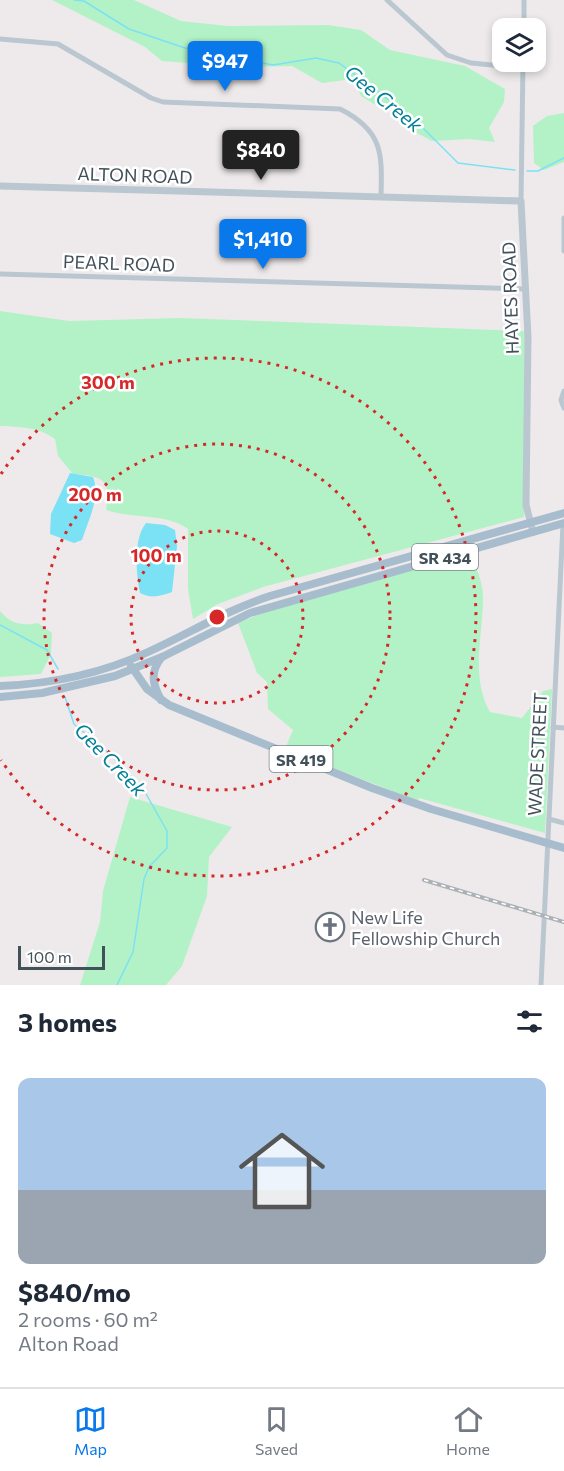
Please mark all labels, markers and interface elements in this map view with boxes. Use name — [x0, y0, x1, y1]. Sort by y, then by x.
map controls — [492, 18, 546, 72]
button: layers — [492, 18, 546, 72]
pin: $947 — [189, 41, 261, 92]
text: $947 — [202, 48, 248, 72]
water label: Gee Creek — [340, 59, 429, 137]
pin: $840 — [225, 130, 297, 181]
text: $840 — [236, 137, 286, 161]
street label: ALTON ROAD — [77, 162, 193, 188]
pin: $1,410 — [214, 219, 312, 270]
text: $1,410 — [233, 226, 293, 250]
street label: HAYES ROAD — [497, 241, 523, 355]
street label: PEARL ROAD — [63, 250, 175, 276]
text: 300 m — [81, 371, 135, 393]
text: 200 m — [68, 483, 122, 505]
text: 100 m — [130, 544, 182, 566]
road number: SR 434 — [412, 544, 478, 570]
centre of rings — [207, 607, 227, 627]
street label: WADE STREET — [523, 692, 551, 816]
water label: Gee Creek — [70, 717, 153, 802]
road number: SR 419 — [270, 746, 332, 772]
place label: New Life Fellowship Church — [351, 906, 500, 949]
church icon: New Life Fellowship Church — [314, 911, 346, 943]
scale bar — [18, 943, 105, 970]
text: 100 m — [27, 947, 72, 966]
icon: filters — [513, 1005, 546, 1038]
text: 3 homes — [18, 1006, 117, 1037]
icon: home — [228, 1117, 336, 1225]
text: $840/mo — [18, 1276, 131, 1307]
text: 2 rooms · 60 m² — [18, 1307, 158, 1331]
text: Alton Road — [18, 1331, 119, 1355]
tab: Map — [74, 1403, 107, 1458]
tab: Saved — [255, 1403, 298, 1458]
tab: Home — [446, 1403, 490, 1458]

